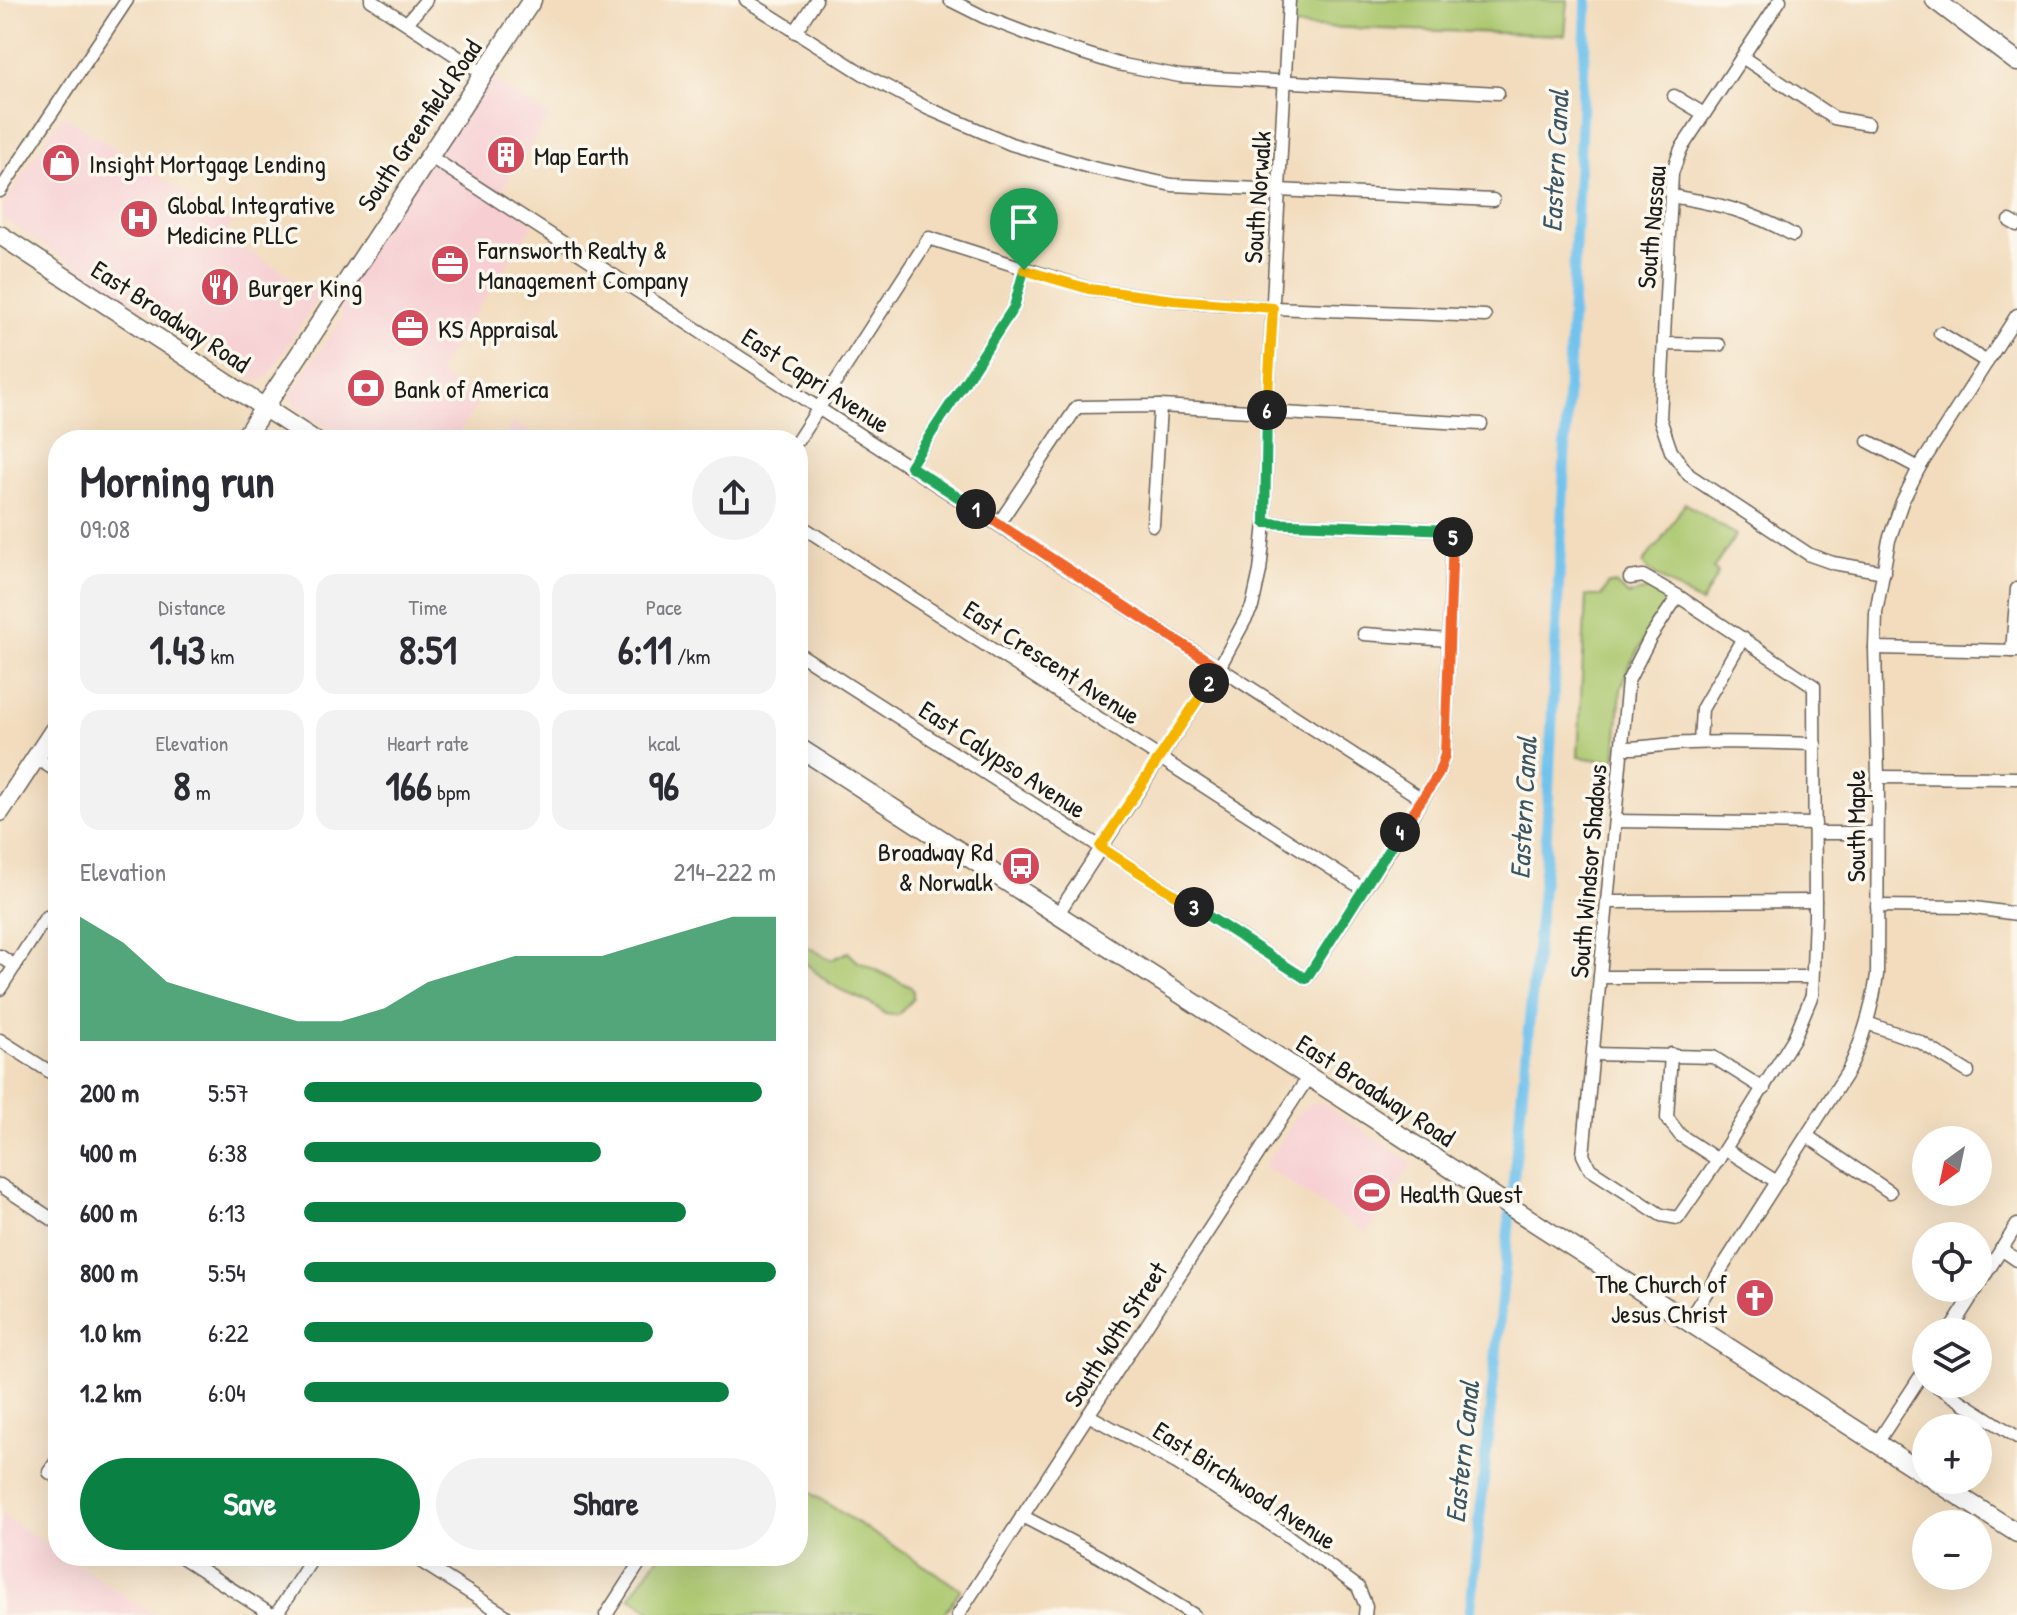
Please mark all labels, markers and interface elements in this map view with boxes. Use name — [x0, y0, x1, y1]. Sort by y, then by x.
street label: South Greenfield Road — [349, 32, 489, 218]
water label: Eastern Canal — [1532, 87, 1578, 233]
street label: South Norwalk — [1235, 129, 1279, 265]
building icon: Map Earth — [485, 134, 527, 176]
place label: Map Earth — [534, 138, 628, 173]
shop icon: Insight Mortgage Lending — [40, 142, 82, 184]
place label: Insight Mortgage Lending — [89, 146, 326, 181]
street label: South Nassau — [1628, 164, 1674, 290]
place label: Global Integrative Medicine PLLC — [167, 187, 335, 252]
pin — [990, 188, 1058, 270]
hospital icon: Global Integrative Medicine PLLC — [118, 198, 160, 240]
icon: arrive — [1002, 200, 1046, 244]
place label: Farnsworth Realty & Management Company — [477, 232, 689, 297]
office icon: Farnsworth Realty & Management Company — [429, 243, 471, 285]
street label: East Broadway Road — [85, 252, 257, 380]
restaurant icon: Burger King — [199, 266, 241, 308]
place label: Burger King — [248, 270, 362, 305]
office icon: KS Appraisal — [389, 307, 431, 349]
place label: KS Appraisal — [438, 311, 558, 346]
street label: East Capri Avenue — [735, 319, 897, 441]
bank icon: Bank of America — [345, 367, 387, 409]
place label: Bank of America — [394, 371, 549, 406]
pin: 6 — [1247, 390, 1287, 430]
text: 6 — [1263, 395, 1271, 425]
text: Morning run — [80, 451, 275, 511]
button: share — [692, 456, 776, 540]
pin: 1 — [956, 489, 996, 529]
text: 1 — [972, 494, 980, 524]
text: 09:08 — [80, 511, 130, 546]
pin: 5 — [1433, 517, 1473, 557]
text: 5 — [1448, 522, 1458, 552]
text: Distance — [158, 592, 226, 622]
text: Time — [409, 592, 447, 622]
text: Pace — [646, 592, 682, 622]
street label: East Crescent Avenue — [957, 592, 1147, 732]
text: 1.43 — [149, 622, 205, 676]
text: 8:51 — [399, 622, 457, 676]
text: 6:11 — [618, 622, 672, 676]
text: km — [205, 641, 235, 671]
text: /km — [672, 641, 710, 671]
pin: 2 — [1189, 663, 1229, 703]
text: 2 — [1204, 668, 1214, 698]
street label: East Calypso Avenue — [913, 692, 1093, 826]
text: Elevation — [155, 728, 229, 758]
text: Heart rate — [387, 728, 469, 758]
text: kcal — [648, 728, 680, 758]
water label: Eastern Canal — [1500, 734, 1546, 880]
text: 8 — [173, 758, 191, 812]
text: 166 — [386, 758, 432, 812]
text: 96 — [649, 758, 679, 812]
street label: South Windsor Shadows — [1561, 763, 1615, 979]
street label: South Maple — [1838, 770, 1873, 882]
text: m — [191, 777, 211, 807]
text: bpm — [432, 777, 470, 807]
pin: 4 — [1380, 812, 1420, 852]
text: 4 — [1396, 817, 1404, 847]
place label: Broadway Rd & Norwalk — [878, 834, 993, 899]
bus stop icon: Broadway Rd & Norwalk — [1000, 845, 1042, 887]
text: Elevation — [80, 854, 166, 889]
text: 214–222 m — [674, 854, 776, 889]
pin: 3 — [1174, 887, 1214, 927]
text: 3 — [1189, 892, 1199, 922]
street label: East Broadway Road — [1290, 1026, 1462, 1154]
text: 200 m — [80, 1075, 139, 1110]
text: 5:57 — [208, 1075, 249, 1110]
north arrow — [1912, 1126, 1992, 1206]
map controls — [1912, 1126, 1992, 1590]
text: 400 m — [80, 1135, 137, 1170]
text: 6:38 — [208, 1135, 247, 1170]
sports icon: Health Quest — [1351, 1172, 1393, 1214]
place label: Health Quest — [1400, 1176, 1523, 1211]
text: 600 m — [80, 1195, 137, 1230]
text: 6:13 — [208, 1195, 246, 1230]
button: locate — [1912, 1222, 1992, 1302]
street label: South 40th Street — [1055, 1254, 1176, 1413]
text: 800 m — [80, 1255, 138, 1290]
text: 5:54 — [208, 1255, 246, 1290]
place label: The Church of Jesus Christ — [1595, 1266, 1728, 1331]
church icon: The Church of Jesus Christ — [1734, 1277, 1776, 1319]
text: 1.0 km — [80, 1315, 141, 1350]
text: 6:22 — [208, 1315, 249, 1350]
button: layers — [1912, 1318, 1992, 1398]
text: 1.2 km — [80, 1375, 142, 1410]
text: 6:04 — [208, 1375, 246, 1410]
water label: Eastern Canal — [1436, 1378, 1488, 1525]
street label: East Birchwood Avenue — [1147, 1413, 1343, 1557]
button: + — [1912, 1414, 1992, 1494]
button: Save — [80, 1458, 420, 1550]
button: Share — [436, 1458, 776, 1550]
button: − — [1912, 1510, 1992, 1590]

